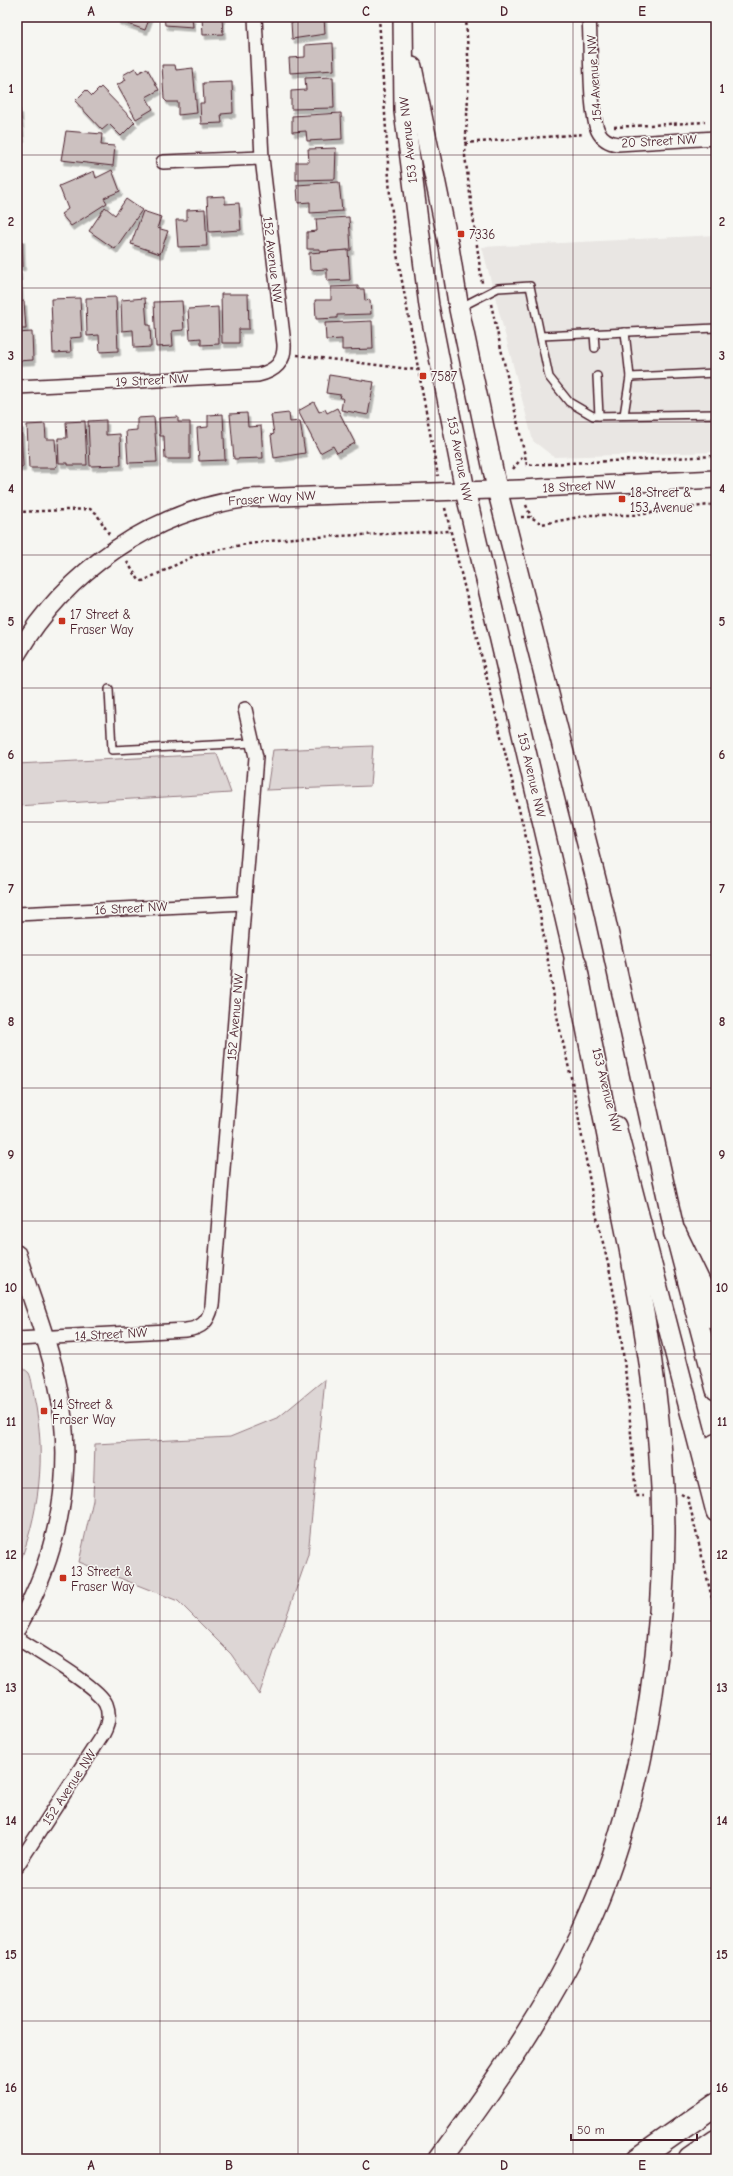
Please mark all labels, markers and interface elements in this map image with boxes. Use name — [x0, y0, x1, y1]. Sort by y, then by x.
text: A — [87, 4, 95, 19]
text: B — [225, 4, 233, 19]
text: C — [362, 4, 370, 19]
text: D — [500, 4, 508, 19]
text: E — [638, 4, 646, 19]
street label: 154 Avenue NW — [583, 34, 605, 122]
text: 1 — [8, 81, 14, 96]
text: 1 — [719, 81, 725, 96]
street label: 153 Avenue NW — [396, 95, 420, 184]
street label: 20 Street NW — [621, 131, 698, 150]
text: 2 — [8, 214, 14, 229]
text: 2 — [719, 214, 725, 229]
street label: 152 Avenue NW — [260, 216, 286, 305]
place label: 7336 — [469, 227, 495, 242]
marker: 7336 — [456, 229, 466, 239]
text: 3 — [8, 348, 14, 363]
text: 3 — [719, 348, 725, 363]
place label: 7587 — [431, 369, 457, 384]
street label: 19 Street NW — [115, 371, 190, 389]
marker: 7587 — [418, 371, 428, 381]
street label: 153 Avenue NW — [444, 415, 476, 504]
street label: 18 Street NW — [542, 477, 617, 495]
text: 4 — [8, 481, 14, 496]
text: 4 — [719, 481, 725, 496]
place label: 18 Street & 153 Avenue — [630, 485, 693, 515]
street label: Fraser Way NW — [228, 487, 317, 509]
marker: 18 Street & 153 Avenue — [617, 494, 627, 504]
place label: 17 Street & Fraser Way — [70, 607, 134, 637]
text: 5 — [8, 614, 15, 629]
text: 5 — [719, 614, 726, 629]
marker: 17 Street & Fraser Way — [57, 616, 67, 626]
street label: 153 Avenue NW — [515, 731, 549, 820]
text: 6 — [8, 747, 15, 762]
text: 6 — [719, 747, 726, 762]
text: 7 — [8, 881, 14, 896]
text: 7 — [719, 881, 725, 896]
street label: 16 Street NW — [94, 899, 169, 917]
street label: 152 Avenue NW — [224, 972, 246, 1061]
text: 8 — [8, 1014, 14, 1029]
text: 8 — [719, 1014, 725, 1029]
street label: 153 Avenue NW — [589, 1046, 625, 1135]
text: 9 — [8, 1147, 15, 1162]
text: 9 — [719, 1147, 726, 1162]
text: 10 — [5, 1280, 17, 1295]
text: 10 — [716, 1280, 728, 1295]
street label: 14 Street NW — [74, 1325, 148, 1343]
place label: 14 Street & Fraser Way — [52, 1397, 116, 1427]
marker: 14 Street & Fraser Way — [39, 1406, 49, 1416]
text: 11 — [6, 1414, 16, 1429]
text: 11 — [717, 1414, 727, 1429]
text: 12 — [5, 1547, 17, 1562]
text: 12 — [716, 1547, 728, 1562]
place label: 13 Street & Fraser Way — [71, 1564, 135, 1594]
marker: 13 Street & Fraser Way — [58, 1573, 68, 1583]
text: 13 — [5, 1680, 17, 1695]
text: 13 — [716, 1680, 728, 1695]
street label: 152 Avenue NW — [39, 1746, 99, 1828]
text: 14 — [5, 1813, 17, 1828]
text: 14 — [716, 1813, 728, 1828]
text: 15 — [5, 1947, 17, 1962]
text: 15 — [716, 1947, 728, 1962]
text: 16 — [5, 2080, 17, 2095]
text: 16 — [716, 2080, 728, 2095]
scale bar — [571, 2116, 697, 2142]
text: 50 m — [577, 2123, 605, 2137]
text: A — [87, 2158, 95, 2173]
text: B — [225, 2158, 233, 2173]
text: C — [362, 2158, 370, 2173]
text: D — [500, 2158, 508, 2173]
text: E — [638, 2158, 646, 2173]

